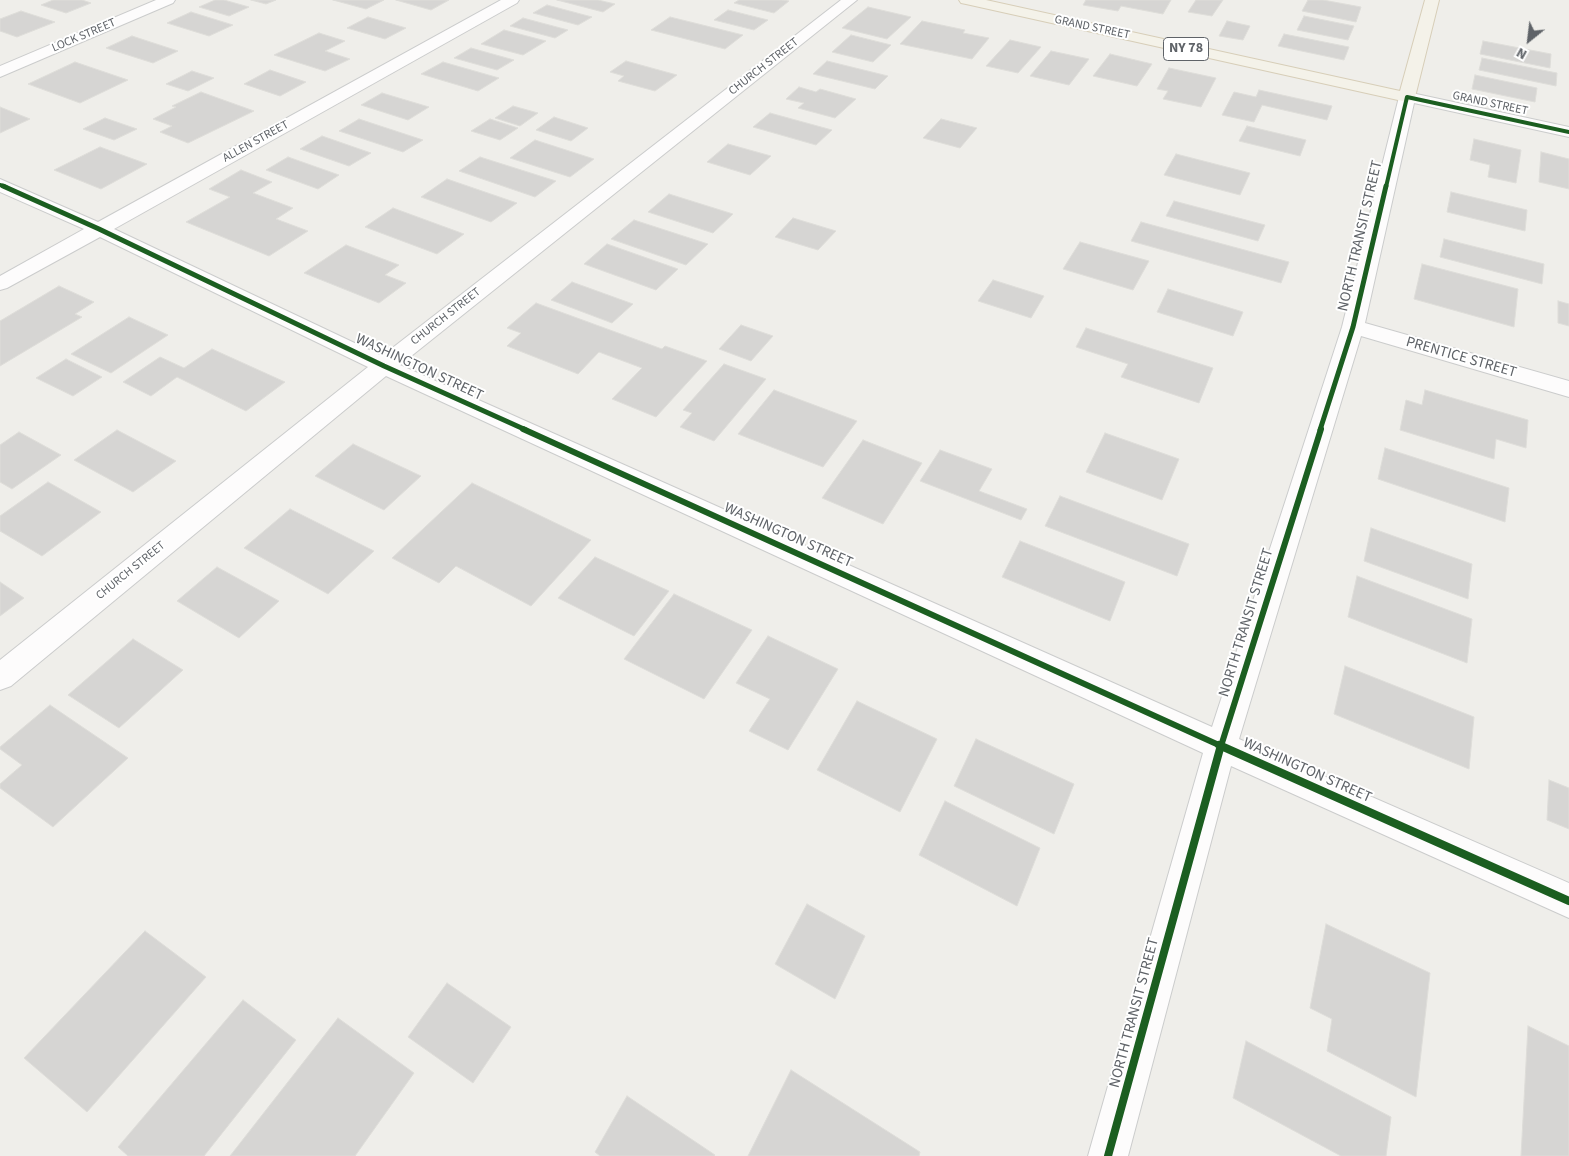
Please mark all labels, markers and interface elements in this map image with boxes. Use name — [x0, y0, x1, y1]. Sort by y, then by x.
street label: GRAND STREET — [1053, 13, 1131, 43]
north arrow — [1504, 15, 1554, 65]
street label: LOCK STREET — [50, 16, 118, 56]
street label: CHURCH STREET — [726, 35, 802, 99]
road number: NY 78 — [1164, 38, 1208, 61]
text: N — [1513, 42, 1531, 64]
street label: GRAND STREET — [1451, 89, 1529, 119]
street label: ALLEN STREET — [221, 118, 291, 166]
street label: NORTH TRANSIT STREET — [1335, 159, 1387, 313]
street label: CHURCH STREET — [408, 285, 484, 349]
street label: WASHINGTON STREET — [352, 331, 486, 405]
street label: PRENTICE STREET — [1404, 334, 1518, 382]
street label: WASHINGTON STREET — [721, 500, 855, 572]
street label: CHURCH STREET — [94, 539, 168, 603]
street label: NORTH TRANSIT STREET — [1216, 547, 1278, 699]
street label: WASHINGTON STREET — [1240, 735, 1374, 807]
street label: NORTH TRANSIT STREET — [1106, 936, 1164, 1090]

